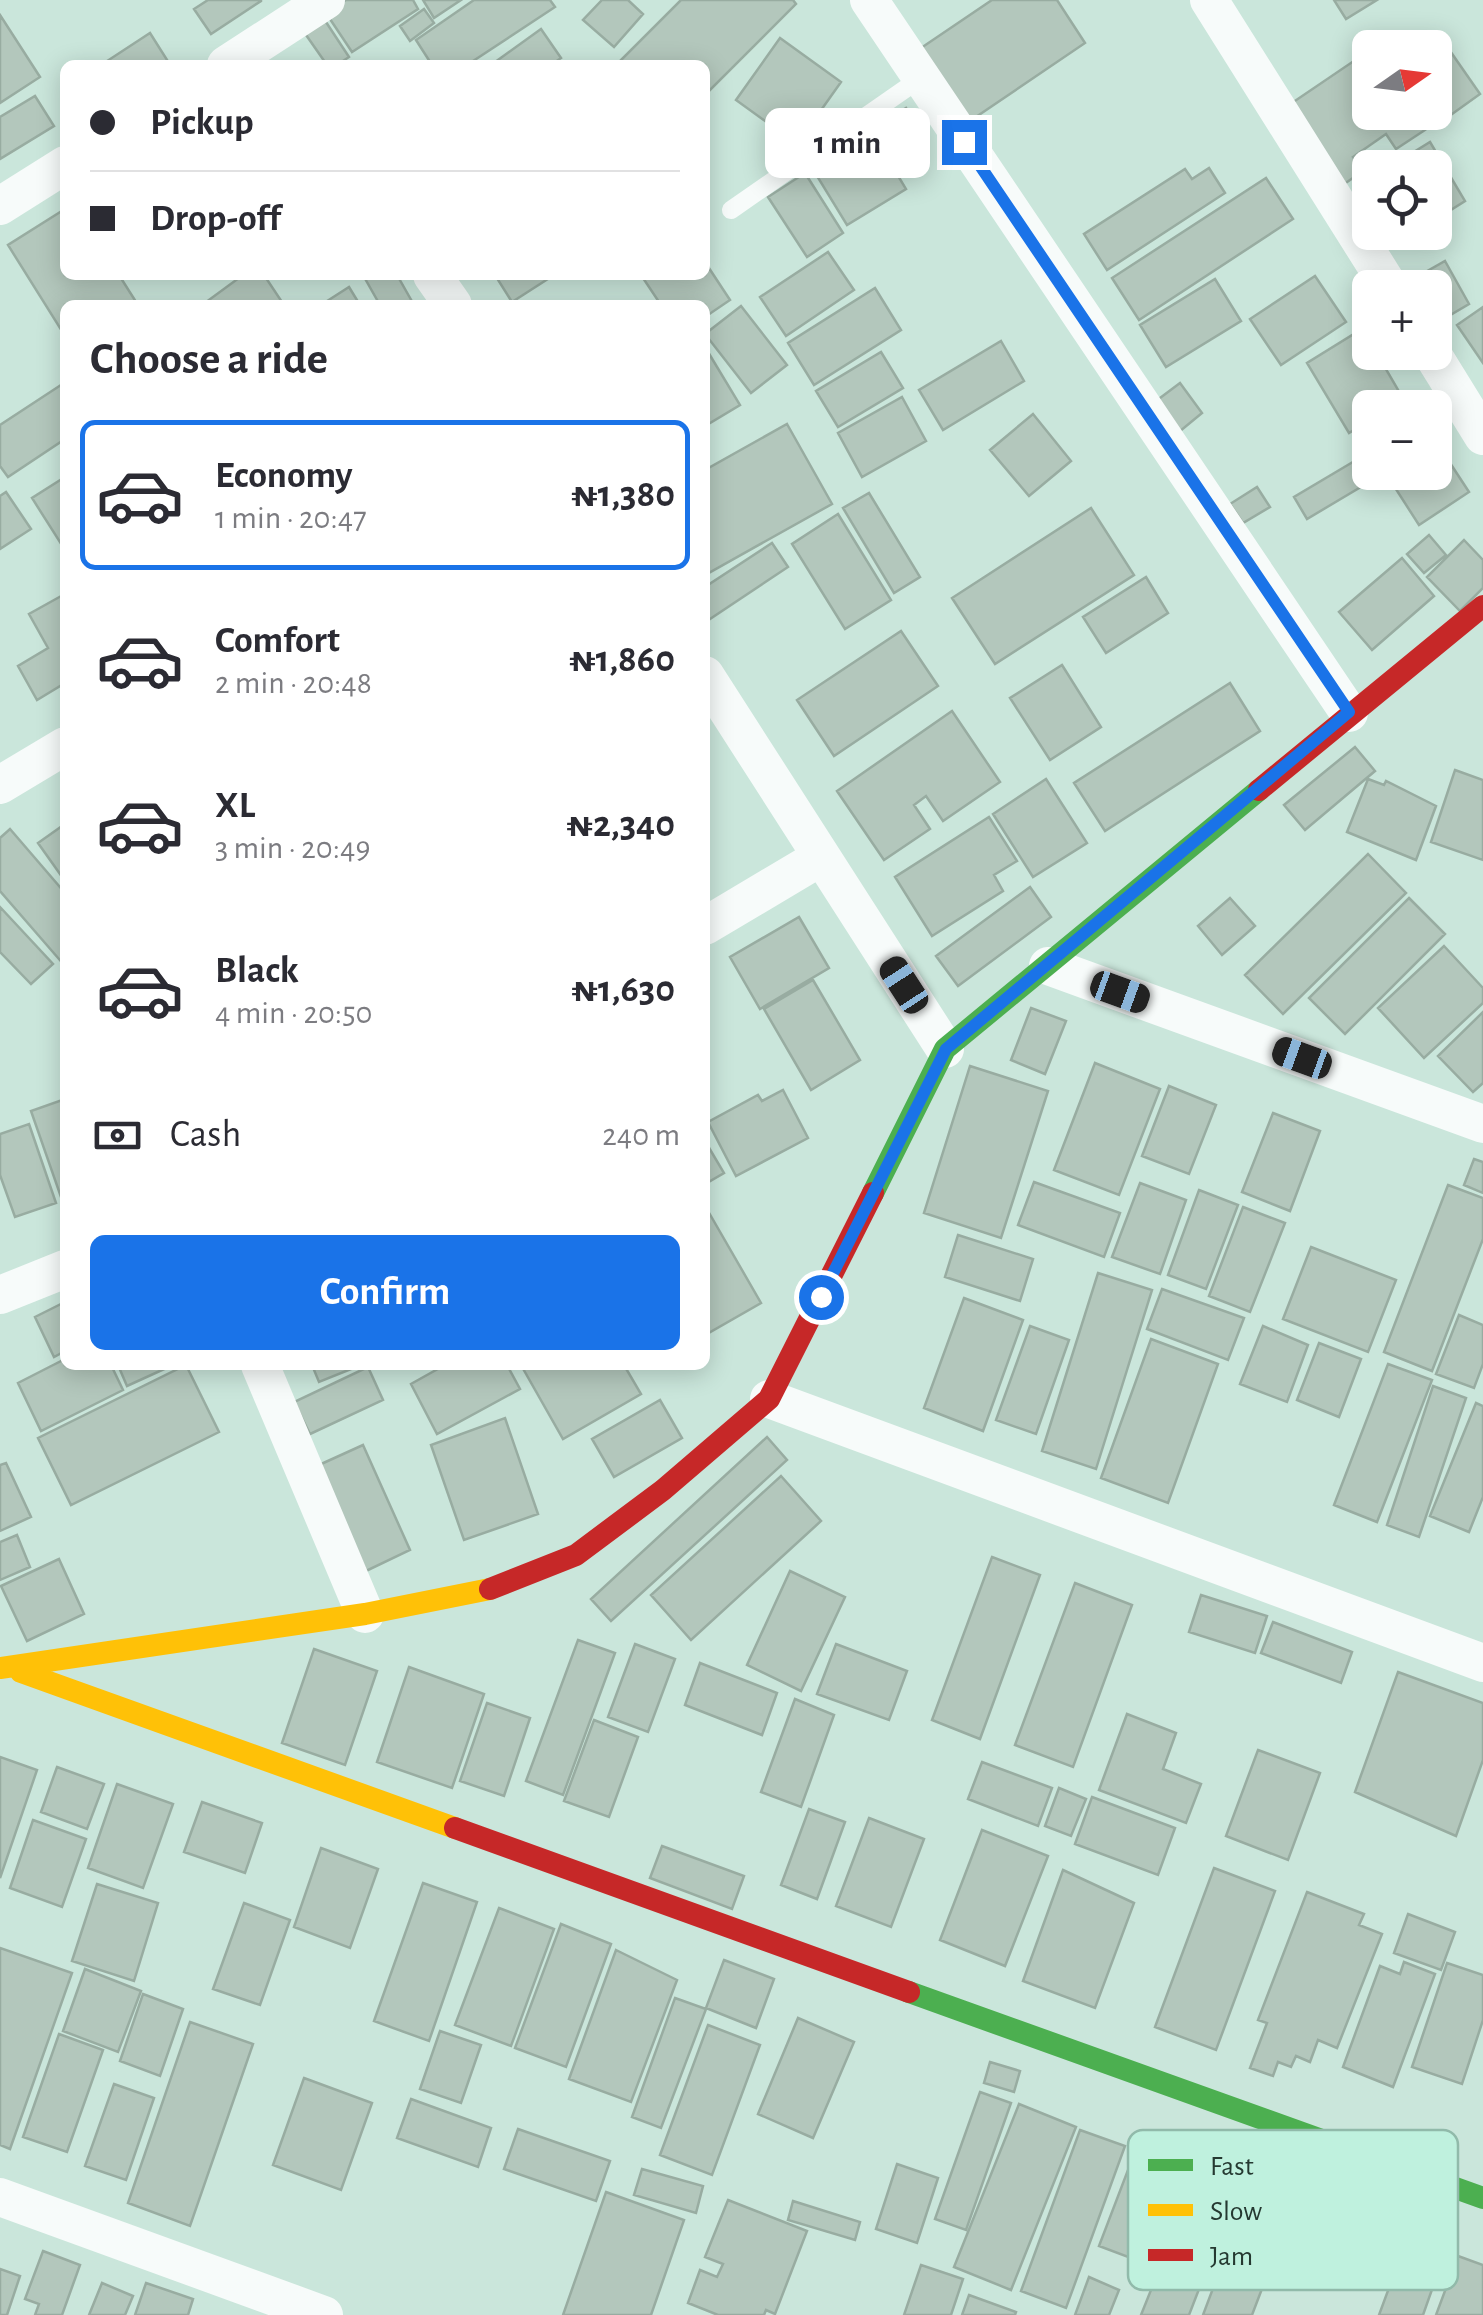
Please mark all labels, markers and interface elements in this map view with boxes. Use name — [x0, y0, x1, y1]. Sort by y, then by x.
north arrow — [1352, 30, 1452, 130]
map controls — [1352, 30, 1452, 490]
text: Pickup — [150, 104, 254, 142]
callout: 1 min — [764, 107, 929, 177]
route end — [942, 120, 987, 165]
text: 1 min — [814, 127, 881, 159]
button: locate — [1352, 150, 1452, 250]
text: Drop-off — [150, 200, 281, 238]
button: + — [1352, 270, 1452, 370]
text: Choose a ride — [90, 337, 328, 382]
button: − — [1352, 390, 1452, 490]
icon: car — [95, 450, 185, 540]
text: Economy — [215, 457, 353, 495]
text: ₦1,380 — [571, 476, 675, 514]
text: 1 min · 20:47 — [215, 502, 367, 534]
icon: car — [95, 615, 185, 705]
text: Comfort — [215, 622, 340, 660]
text: ₦1,860 — [569, 641, 675, 679]
text: 2 min · 20:48 — [215, 667, 372, 699]
icon: car — [95, 780, 185, 870]
text: XL — [215, 787, 255, 825]
text: ₦2,340 — [566, 806, 675, 844]
text: 3 min · 20:49 — [215, 832, 370, 864]
icon: car — [95, 945, 185, 1035]
text: Black — [215, 952, 299, 990]
car — [875, 952, 933, 1018]
car — [1087, 968, 1153, 1016]
text: ₦1,630 — [571, 971, 675, 1009]
text: 4 min · 20:50 — [215, 997, 372, 1029]
car — [1269, 1034, 1335, 1082]
icon: cash — [90, 1108, 145, 1163]
text: Cash — [170, 1116, 241, 1154]
text: 240 m — [602, 1119, 680, 1151]
button: Confirm — [90, 1235, 680, 1350]
route start — [799, 1275, 844, 1320]
legend — [1128, 2130, 1458, 2290]
text: Fast — [1210, 2153, 1254, 2181]
text: Slow — [1210, 2198, 1262, 2226]
text: Jam — [1210, 2243, 1253, 2271]

